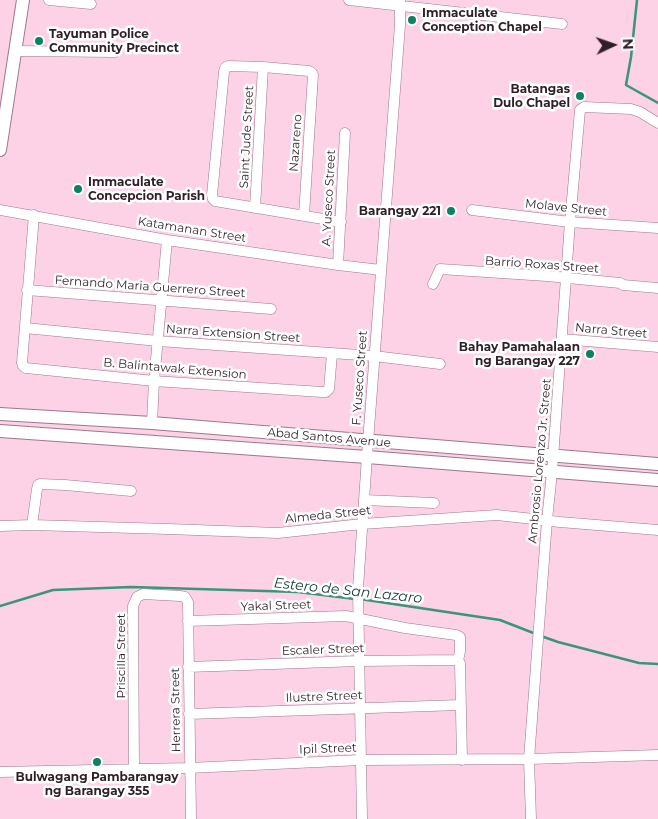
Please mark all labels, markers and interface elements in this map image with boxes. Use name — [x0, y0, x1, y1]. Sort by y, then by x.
place label: Immaculate Conception Chapel — [422, 6, 542, 34]
marker: Immaculate Conception Chapel — [406, 14, 418, 26]
north arrow — [588, 20, 638, 70]
place label: Tayuman Police Community Precinct — [49, 27, 179, 55]
marker: Tayuman Police Community Precinct — [33, 35, 45, 47]
text: N — [619, 38, 637, 50]
place label: Batangas Dulo Chapel — [493, 82, 570, 110]
street label: Saint Jude Street — [237, 85, 257, 189]
marker: Batangas Dulo Chapel — [574, 90, 586, 102]
street label: Nazareno — [287, 114, 305, 172]
street label: A. Yuseco Street — [319, 149, 339, 247]
place label: Immaculate Concepcion Parish — [88, 175, 205, 203]
marker: Immaculate Concepcion Parish — [72, 183, 84, 195]
street label: Molave Street — [524, 197, 608, 219]
place label: Barangay 221 — [359, 204, 441, 218]
marker: Barangay 221 — [445, 205, 457, 217]
street label: Katamanan Street — [137, 214, 247, 246]
street label: Barrio Roxas Street — [485, 254, 599, 276]
street label: Fernando Maria Guerrero Street — [54, 273, 246, 301]
street label: Narra Street — [574, 321, 648, 341]
street label: Narra Extension Street — [165, 322, 301, 346]
street label: F. Yuseco Street — [349, 330, 371, 426]
place label: Bahay Pamahalaan ng Barangay 227 — [459, 340, 580, 368]
marker: Bahay Pamahalaan ng Barangay 227 — [584, 348, 596, 360]
street label: B. Balintawak Extension — [103, 356, 247, 382]
street label: Ambrosio Lorenzo Jr. Street — [526, 378, 554, 544]
street label: Abad Santos Avenue — [267, 425, 391, 451]
street label: Almeda Street — [284, 503, 372, 527]
water label: Estero de San Lazaro — [273, 575, 423, 607]
street label: Yakal Street — [240, 598, 312, 614]
street label: Priscilla Street — [114, 614, 128, 698]
street label: Escaler Street — [282, 641, 364, 659]
street label: Herrera Street — [168, 668, 184, 752]
street label: Ilustre Street — [285, 688, 363, 706]
street label: Ipil Street — [299, 741, 357, 757]
marker: Bulwagang Pambarangay ng Barangay 355 — [91, 756, 103, 768]
place label: Bulwagang Pambarangay ng Barangay 355 — [16, 770, 178, 798]

